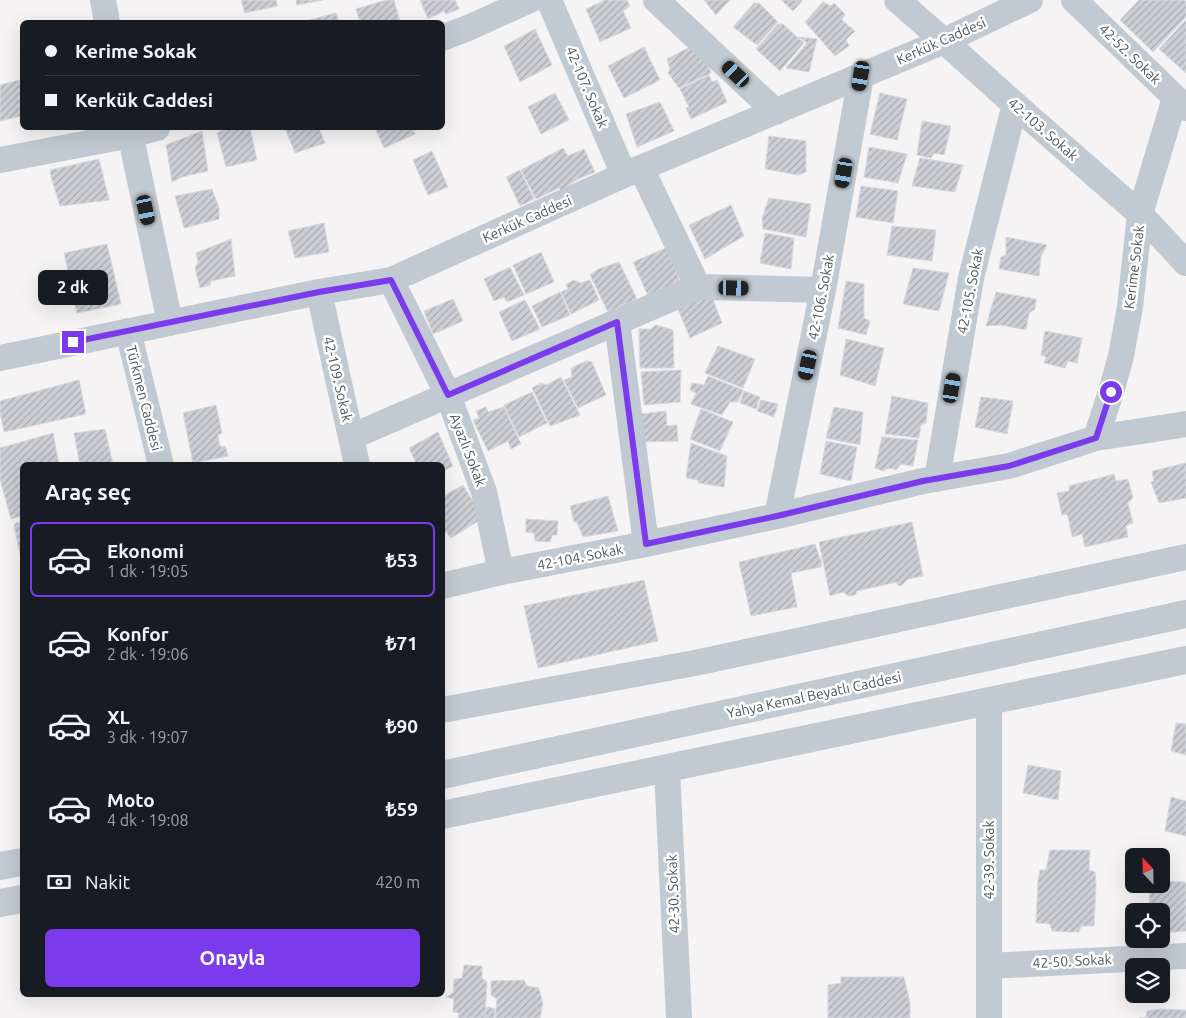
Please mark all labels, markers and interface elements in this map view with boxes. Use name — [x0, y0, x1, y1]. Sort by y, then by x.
street label: Kerkük Caddesi — [894, 14, 988, 68]
street label: 42-52. Sokak — [1096, 21, 1164, 87]
text: Kerime Sokak — [75, 40, 197, 62]
street label: 42-107. Sokak — [563, 44, 611, 130]
car — [719, 58, 752, 90]
car — [851, 60, 870, 92]
text: Kerkük Caddesi — [75, 89, 213, 111]
street label: 42-103. Sokak — [1005, 94, 1081, 164]
car — [834, 157, 853, 189]
street label: Kerkük Caddesi — [480, 192, 574, 246]
car — [135, 194, 156, 226]
street label: Kerime Sokak — [1121, 224, 1147, 310]
street label: 42-105. Sokak — [954, 247, 986, 335]
street label: 42-106. Sokak — [805, 253, 837, 341]
callout: 2 dk — [38, 270, 108, 304]
text: 2 dk — [57, 278, 89, 296]
car — [718, 280, 749, 296]
route end — [62, 331, 84, 353]
street label: 42-109. Sokak — [320, 335, 356, 423]
street label: Türkmen Caddesi — [123, 344, 165, 452]
car — [797, 349, 818, 381]
car — [942, 372, 961, 404]
route start — [1100, 381, 1122, 403]
street label: Ayazlı Sokak — [447, 411, 489, 489]
text: Araç seç — [45, 479, 131, 504]
icon: car — [47, 537, 92, 582]
text: Ekonomi — [107, 540, 184, 562]
street label: 42-104. Sokak — [536, 541, 624, 573]
text: ₺53 — [386, 549, 418, 571]
text: 1 dk · 19:05 — [107, 562, 188, 580]
icon: car — [47, 620, 92, 665]
text: Konfor — [107, 623, 169, 645]
text: ₺71 — [386, 632, 418, 654]
text: 2 dk · 19:06 — [107, 645, 188, 663]
street label: Yahya Kemal Beyatlı Caddesi — [725, 669, 903, 721]
icon: car — [47, 703, 92, 748]
text: XL — [107, 706, 130, 728]
text: ₺90 — [386, 715, 418, 737]
text: 3 dk · 19:07 — [107, 728, 188, 746]
icon: car — [47, 786, 92, 831]
text: Moto — [107, 789, 155, 811]
text: ₺59 — [386, 798, 418, 820]
text: 4 dk · 19:08 — [107, 811, 188, 829]
street label: 42-39. Sokak — [981, 820, 997, 900]
north arrow — [1125, 848, 1170, 892]
map controls — [1125, 848, 1170, 1003]
street label: 42-30. Sokak — [664, 854, 682, 934]
icon: cash — [45, 868, 73, 896]
text: Nakit — [85, 871, 130, 893]
text: 420 m — [375, 873, 420, 891]
button: locate — [1125, 903, 1170, 948]
button: Onayla — [45, 929, 420, 987]
street label: 42-50. Sokak — [1032, 951, 1112, 971]
button: layers — [1125, 958, 1170, 1003]

